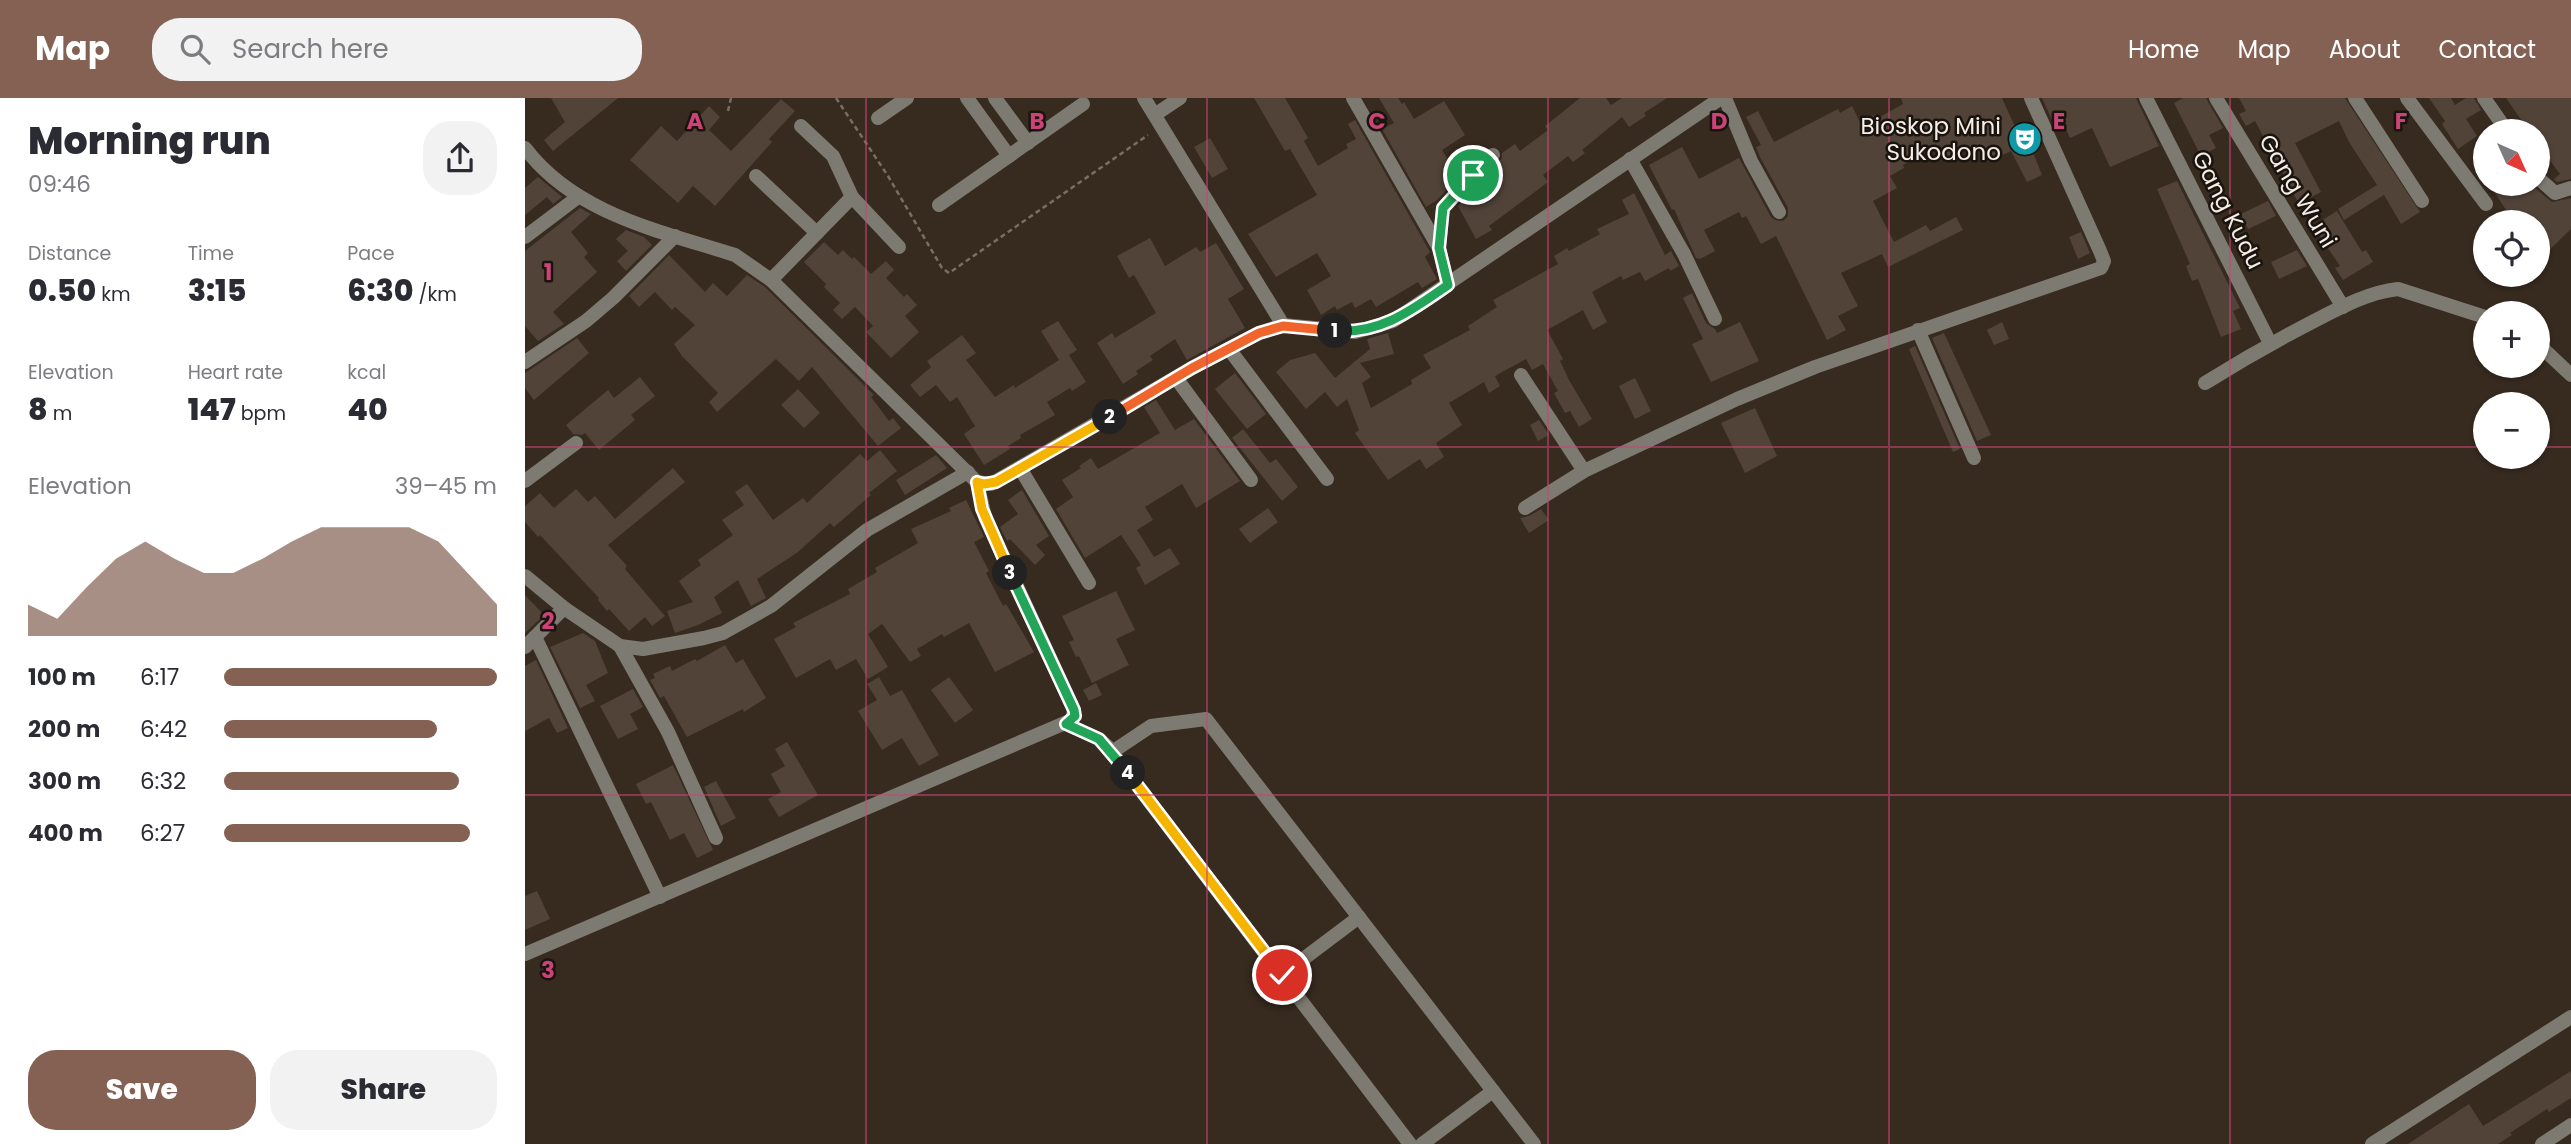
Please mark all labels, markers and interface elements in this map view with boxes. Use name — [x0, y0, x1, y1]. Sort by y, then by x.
search box — [152, 18, 642, 81]
text: Map — [35, 25, 110, 72]
icon: search — [176, 30, 214, 68]
text: Search here — [232, 31, 389, 67]
text: Home — [2128, 33, 2200, 66]
text: Map — [2238, 33, 2291, 66]
text: About — [2329, 33, 2400, 66]
text: Contact — [2438, 33, 2536, 66]
text: A — [687, 105, 704, 137]
text: B — [1029, 105, 1045, 137]
text: C — [1368, 105, 1386, 137]
text: D — [1711, 105, 1727, 137]
text: E — [2053, 105, 2065, 137]
text: F — [2395, 105, 2407, 137]
place label: Bioskop Mini Sukodono — [1860, 110, 2001, 168]
text: Morning run — [28, 114, 271, 167]
north arrow — [2473, 119, 2550, 196]
map controls — [2473, 119, 2550, 469]
theatre icon: Bioskop Mini Sukodono — [2006, 120, 2044, 158]
button: share — [423, 121, 497, 195]
street label: Gang Wuni — [2251, 128, 2345, 254]
pin — [1443, 145, 1503, 205]
street label: Gang Kudu — [2185, 145, 2271, 275]
icon: arrive — [1454, 156, 1492, 194]
text: 09:46 — [28, 168, 91, 200]
button: locate — [2473, 210, 2550, 287]
text: Distance — [28, 240, 111, 267]
text: Time — [188, 240, 234, 267]
text: Pace — [347, 240, 395, 267]
text: 1 — [544, 256, 552, 288]
text: 0.50 — [28, 269, 96, 312]
text: 3:15 — [188, 269, 246, 312]
text: 6:30 — [347, 269, 413, 312]
text: km — [96, 281, 131, 308]
text: /km — [413, 281, 457, 308]
button: + — [2473, 301, 2550, 378]
pin: 1 — [1317, 314, 1353, 348]
text: 1 — [1331, 317, 1338, 344]
text: Elevation — [28, 359, 114, 386]
text: Heart rate — [188, 359, 283, 386]
text: kcal — [347, 359, 386, 386]
text: 8 — [28, 388, 48, 431]
text: 147 — [188, 388, 236, 431]
text: 40 — [347, 388, 388, 431]
button: − — [2473, 392, 2550, 469]
text: m — [48, 400, 72, 427]
text: bpm — [236, 400, 286, 427]
pin: 2 — [1093, 400, 1127, 434]
text: 2 — [1104, 403, 1115, 430]
text: Elevation — [28, 470, 132, 502]
text: 39–45 m — [395, 470, 497, 502]
pin: 3 — [993, 556, 1028, 590]
text: 3 — [1004, 559, 1015, 586]
text: 2 — [541, 605, 555, 637]
text: 100 m — [28, 661, 96, 693]
text: 6:17 — [140, 661, 179, 693]
text: 200 m — [28, 713, 100, 745]
text: 6:42 — [140, 713, 187, 745]
pin: 4 — [1111, 756, 1145, 790]
text: 4 — [1121, 759, 1134, 786]
text: 300 m — [28, 765, 101, 797]
text: 6:32 — [140, 765, 186, 797]
text: 400 m — [28, 817, 103, 849]
text: 6:27 — [140, 817, 185, 849]
pin — [1252, 945, 1312, 1005]
text: 3 — [541, 954, 555, 986]
icon: check — [1263, 956, 1301, 994]
button: Save — [28, 1050, 256, 1130]
button: Share — [270, 1050, 497, 1130]

